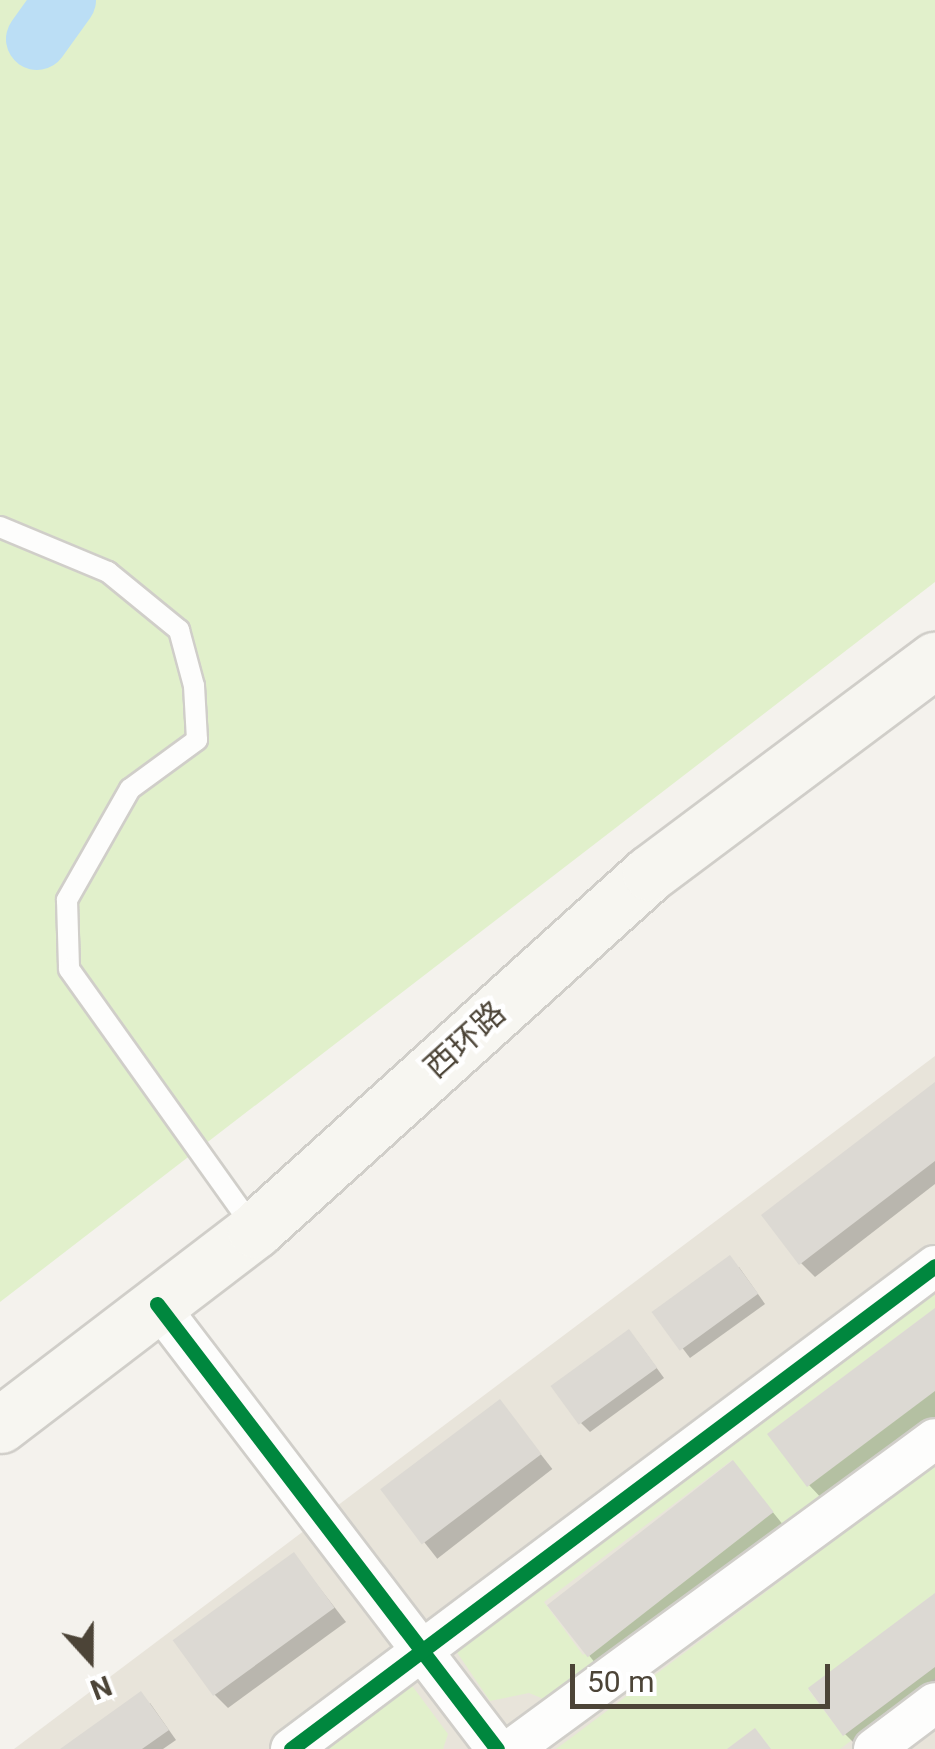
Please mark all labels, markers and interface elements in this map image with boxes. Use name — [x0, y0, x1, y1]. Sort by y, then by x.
street label: 西环路 — [416, 994, 514, 1086]
north arrow — [40, 1609, 140, 1709]
scale bar — [575, 1644, 835, 1706]
text: 50 m — [587, 1664, 654, 1699]
text: N — [86, 1669, 116, 1706]

